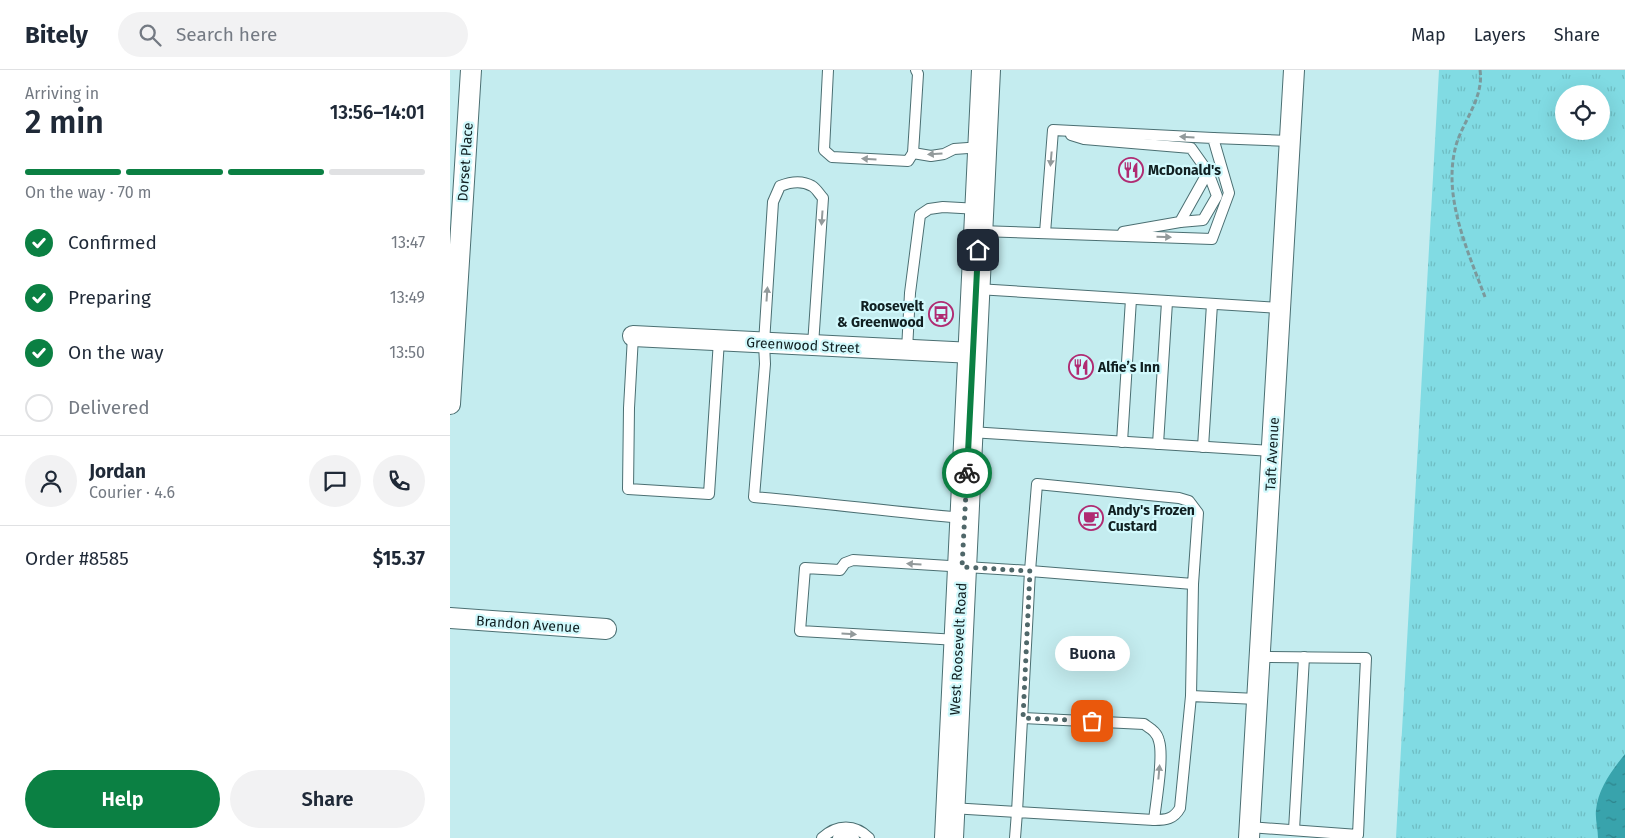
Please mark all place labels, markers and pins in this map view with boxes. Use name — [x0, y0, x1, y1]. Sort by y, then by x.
restaurant icon: McDonald's — [1118, 157, 1144, 183]
place label: McDonald's — [1148, 162, 1221, 179]
pin — [957, 229, 999, 271]
place label: Roosevelt & Greenwood — [837, 298, 925, 331]
bus stop icon: Roosevelt & Greenwood — [928, 301, 954, 327]
restaurant icon: Alfie’s Inn — [1068, 354, 1094, 380]
place label: Alfie’s Inn — [1097, 359, 1160, 376]
place label: Andy's Frozen Custard — [1107, 502, 1195, 535]
cafe icon: Andy's Frozen Custard — [1078, 505, 1104, 531]
callout: Buona — [1054, 636, 1130, 671]
pin — [1071, 700, 1113, 742]

